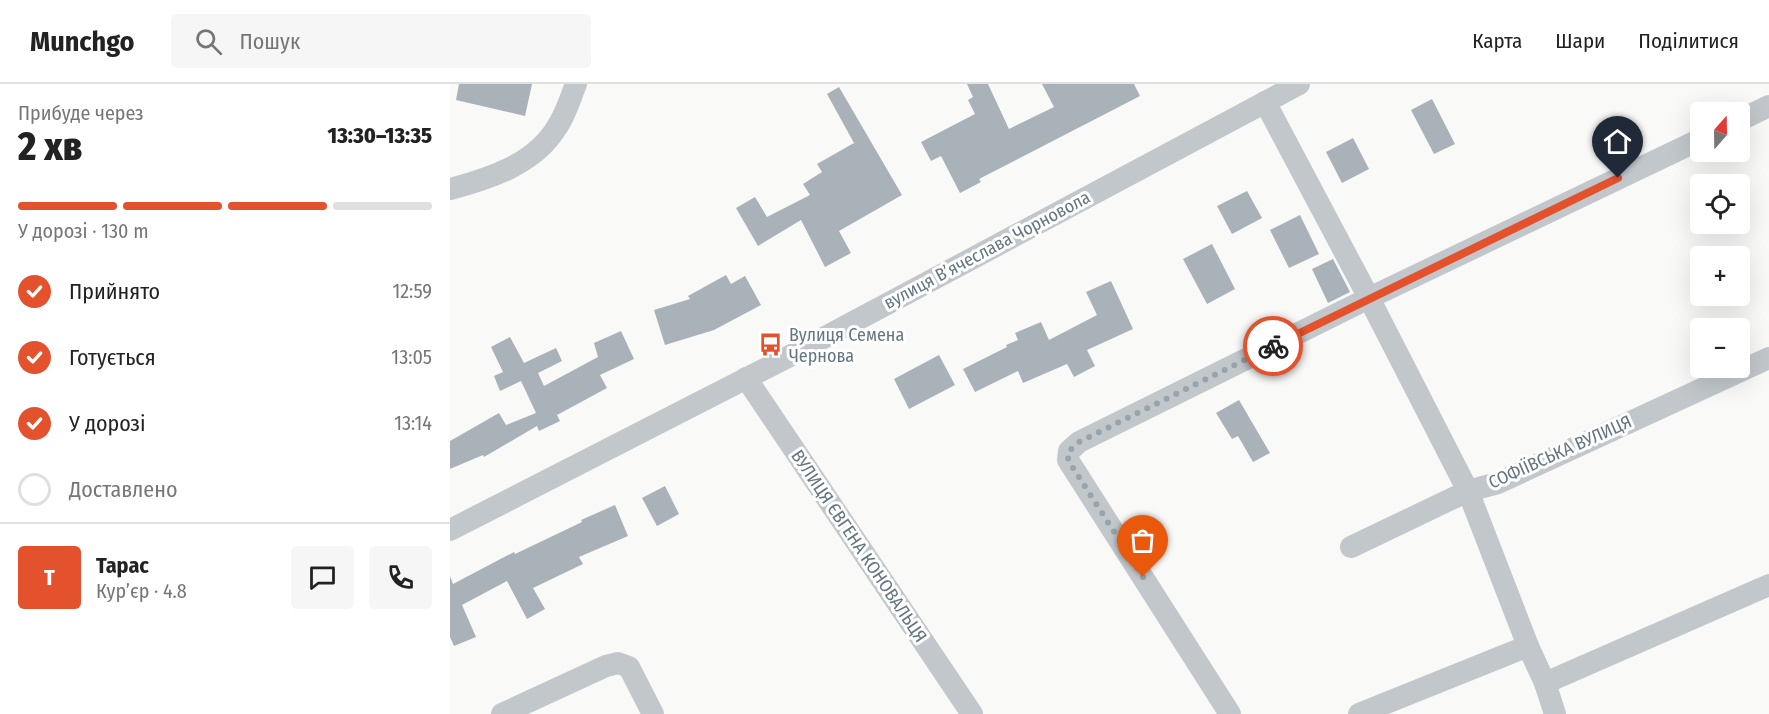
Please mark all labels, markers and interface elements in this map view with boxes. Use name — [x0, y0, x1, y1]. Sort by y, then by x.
search box — [171, 14, 591, 68]
text: Munchgo — [30, 25, 135, 58]
icon: search — [192, 25, 225, 58]
text: Пошук — [240, 28, 300, 55]
text: Карта — [1472, 28, 1522, 54]
text: Шари — [1555, 28, 1605, 54]
text: Поділитися — [1638, 28, 1739, 54]
text: Прибуде через — [18, 101, 144, 125]
north arrow — [1690, 102, 1750, 162]
map controls — [1690, 102, 1750, 378]
pin — [1592, 116, 1643, 178]
text: 13:30–13:35 — [328, 122, 432, 149]
text: 2 хв — [18, 124, 82, 170]
icon: home — [1601, 125, 1634, 158]
button: locate — [1690, 174, 1750, 234]
street label: вулиця Вʼячеслава Чорновола — [880, 186, 1094, 314]
text: У дорозі · 130 m — [18, 219, 149, 243]
button: + — [1690, 246, 1750, 306]
icon: check — [18, 275, 51, 308]
text: Прийнято — [69, 278, 160, 305]
text: 12:59 — [392, 279, 432, 303]
courier — [1243, 316, 1303, 376]
button: − — [1690, 318, 1750, 378]
place label: Вулиця Семена Чернова — [789, 324, 904, 367]
icon: bike — [1257, 330, 1290, 363]
bus stop icon: Вулиця Семена Чернова — [758, 332, 784, 358]
icon: check — [18, 341, 51, 374]
text: Готується — [69, 344, 156, 371]
text: 13:05 — [391, 345, 432, 369]
icon: check — [18, 407, 51, 440]
text: У дорозі — [69, 410, 146, 437]
text: 13:14 — [394, 411, 432, 435]
street label: СОФІЇВСЬКА ВУЛИЦЯ — [1485, 411, 1635, 493]
street label: ВУЛИЦЯ ЄВГЕНА КОНОВАЛЬЦЯ — [786, 446, 932, 646]
text: Доставлено — [69, 476, 178, 503]
pin — [1117, 515, 1168, 577]
icon: bag — [1126, 524, 1159, 557]
button: chat — [291, 546, 354, 609]
button: phone — [369, 546, 432, 609]
text: Тарас — [96, 552, 149, 579]
text: Т — [44, 564, 55, 591]
text: Кур’єр · 4.8 — [96, 579, 187, 603]

